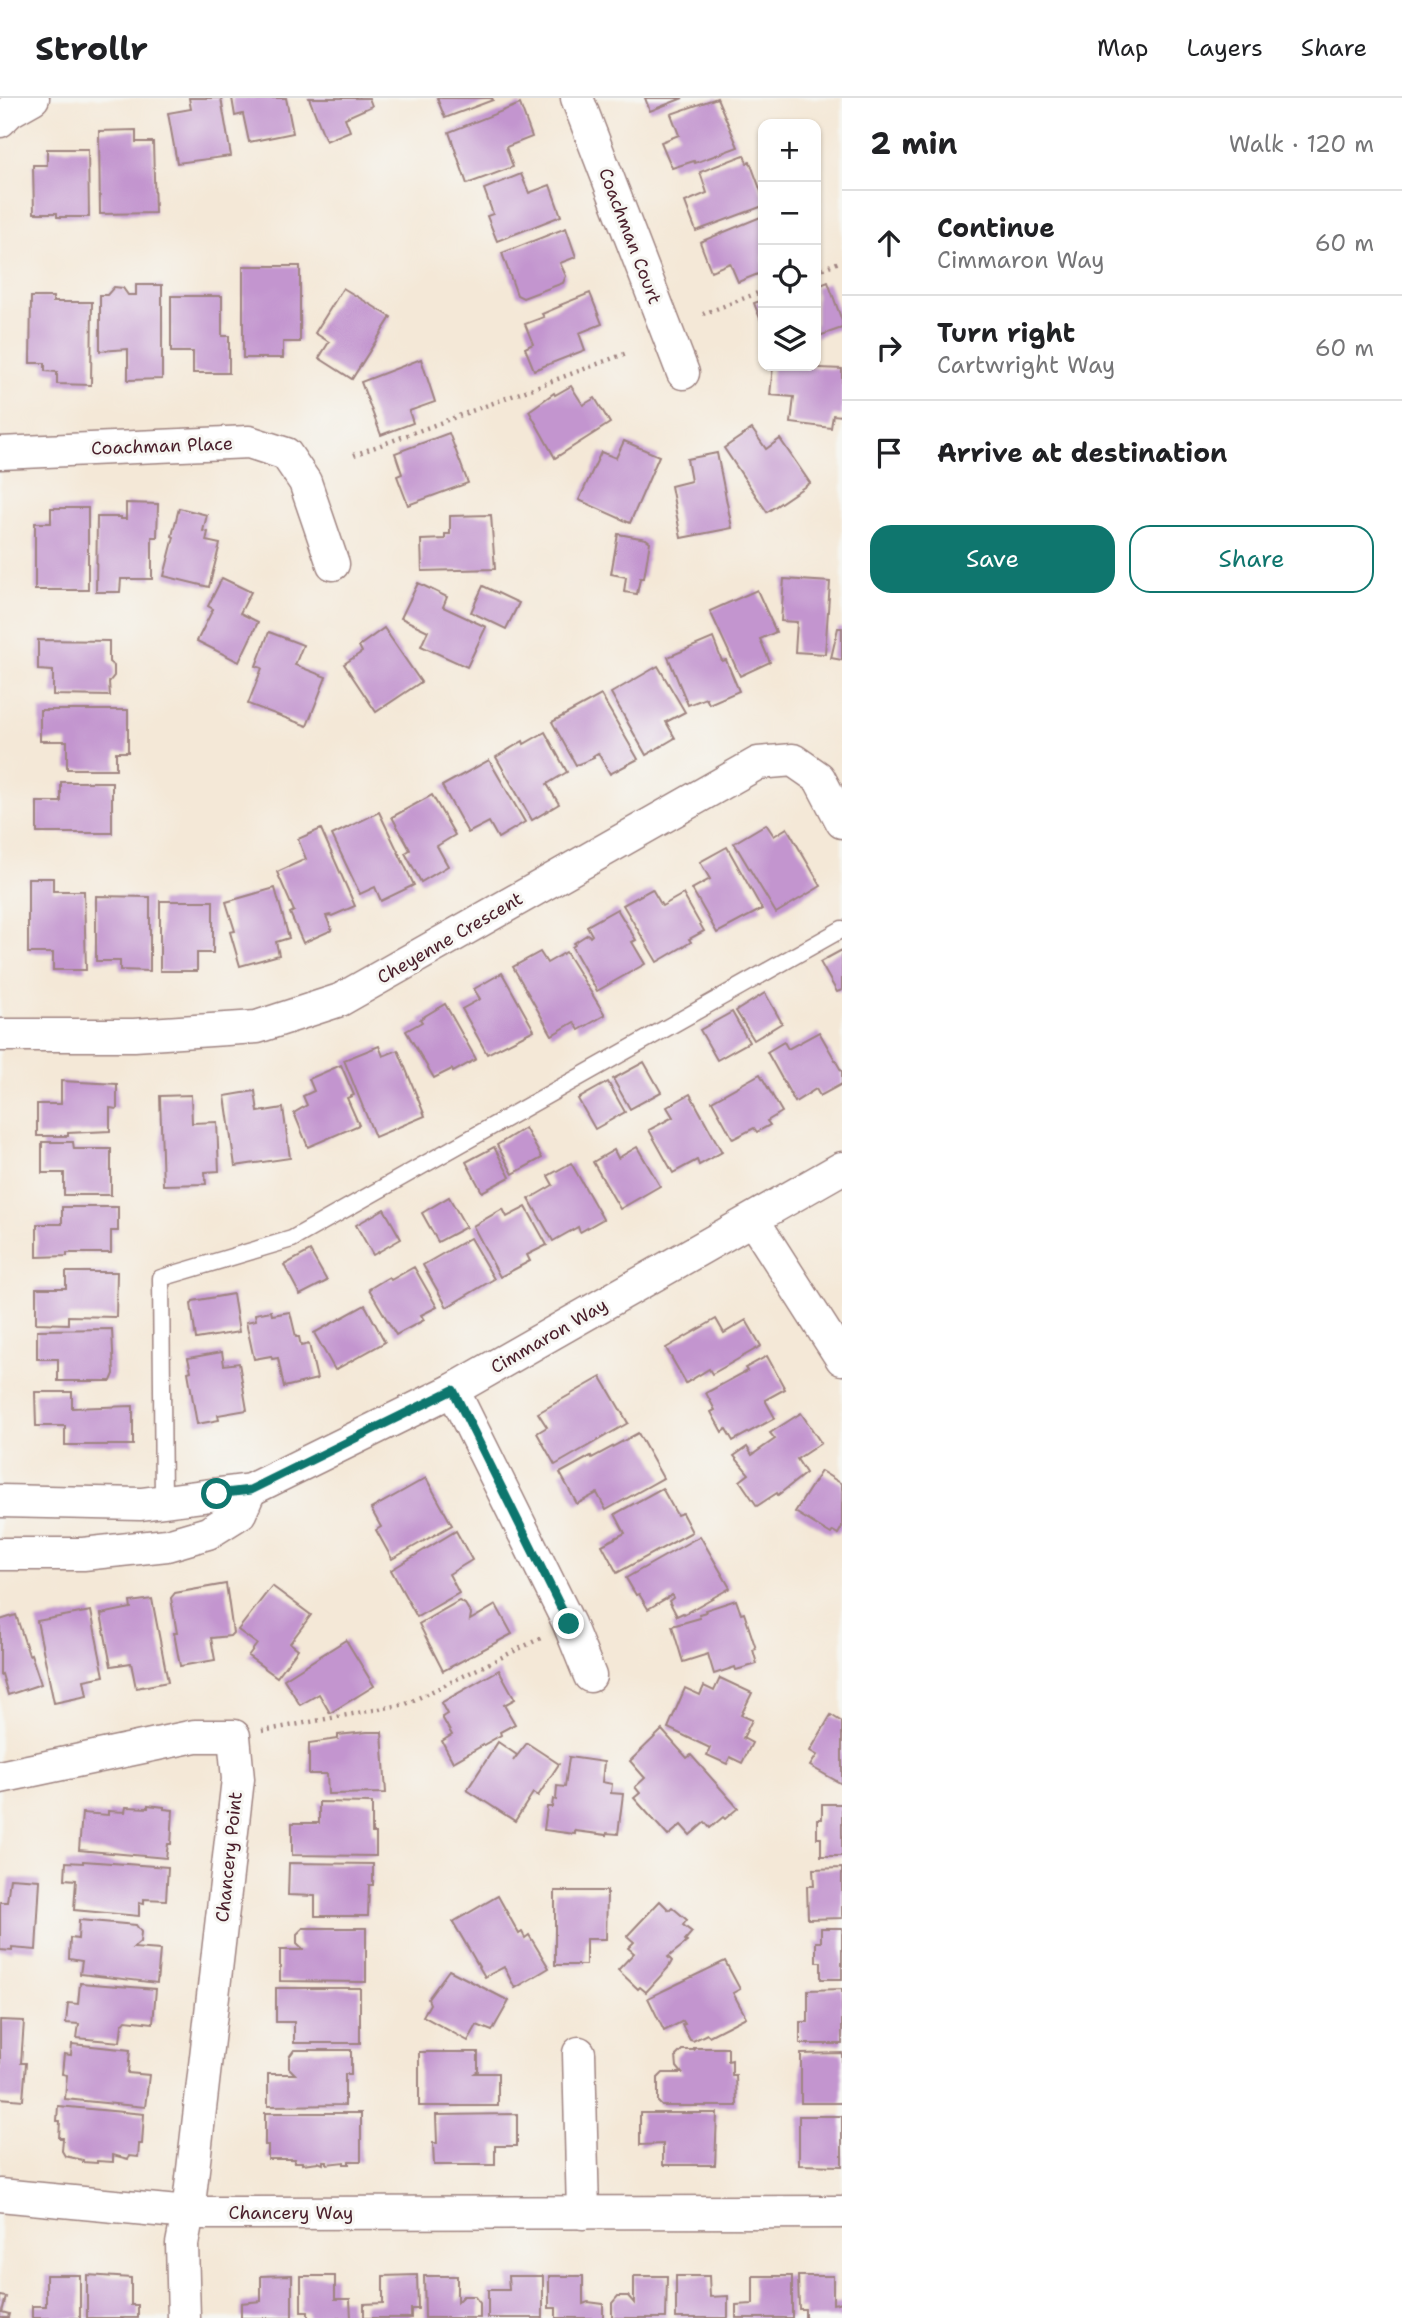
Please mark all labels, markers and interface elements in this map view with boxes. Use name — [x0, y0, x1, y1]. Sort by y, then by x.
text: Strollr — [35, 26, 148, 71]
text: Map — [1097, 32, 1148, 64]
text: Layers — [1186, 32, 1263, 64]
text: Share — [1301, 32, 1367, 64]
map controls — [758, 119, 821, 371]
button: + — [758, 119, 821, 182]
text: 2 min — [870, 123, 957, 164]
text: Walk · 120 m — [1229, 129, 1374, 159]
street label: Coachman Court — [593, 165, 667, 308]
button: − — [758, 182, 821, 245]
text: Continue — [937, 210, 1055, 245]
icon: ahead — [870, 224, 908, 262]
text: 60 m — [1315, 228, 1374, 258]
button: locate — [758, 245, 821, 308]
text: Cimmaron Way — [937, 245, 1105, 275]
button: layers — [758, 308, 821, 371]
text: Turn right — [937, 315, 1075, 350]
icon: right — [870, 329, 908, 367]
text: 60 m — [1315, 333, 1374, 363]
text: Cartwright Way — [937, 350, 1115, 380]
street label: Coachman Place — [91, 432, 233, 460]
icon: arrive — [870, 434, 908, 472]
text: Arrive at destination — [937, 435, 1227, 470]
button: Save — [870, 525, 1115, 593]
button: Share — [1129, 525, 1374, 593]
street label: Cheyenne Crescent — [373, 886, 527, 989]
street label: Cimmaron Way — [486, 1293, 612, 1379]
route start — [201, 1478, 232, 1509]
route end — [553, 1608, 584, 1639]
street label: Chancery Point — [210, 1790, 248, 1923]
street label: Chancery Way — [229, 2201, 353, 2225]

